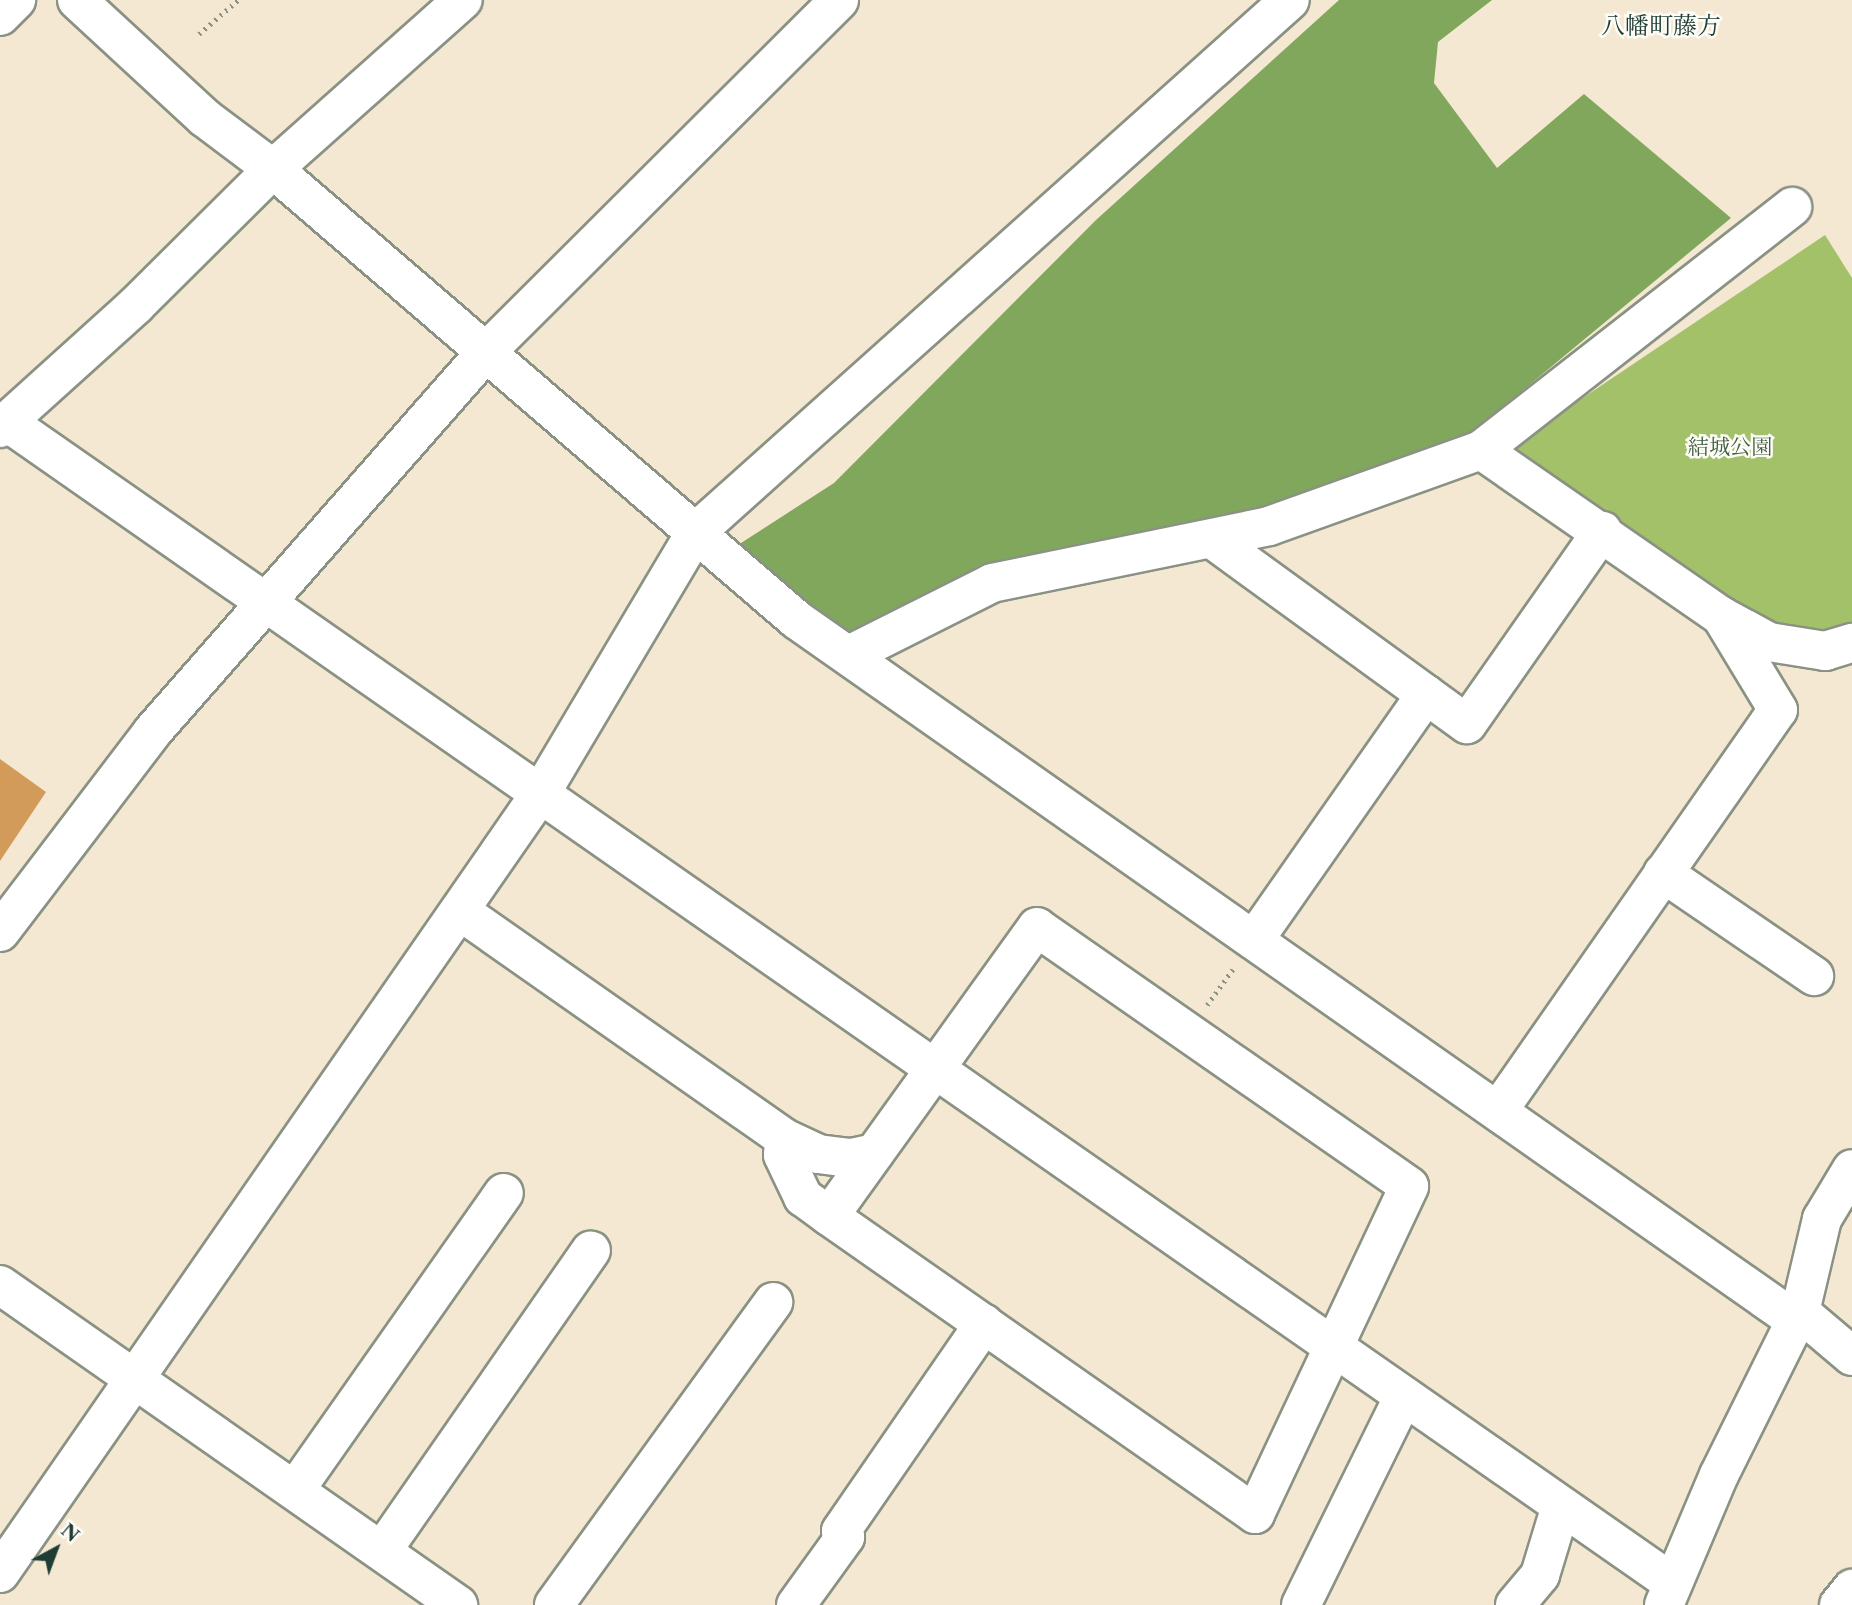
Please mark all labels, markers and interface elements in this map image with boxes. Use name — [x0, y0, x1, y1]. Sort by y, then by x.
district label: 八幡町藤方 — [1601, 12, 1721, 40]
park label: 結城公園 — [1688, 434, 1772, 460]
north arrow — [21, 1514, 91, 1584]
text: N — [56, 1519, 84, 1547]

